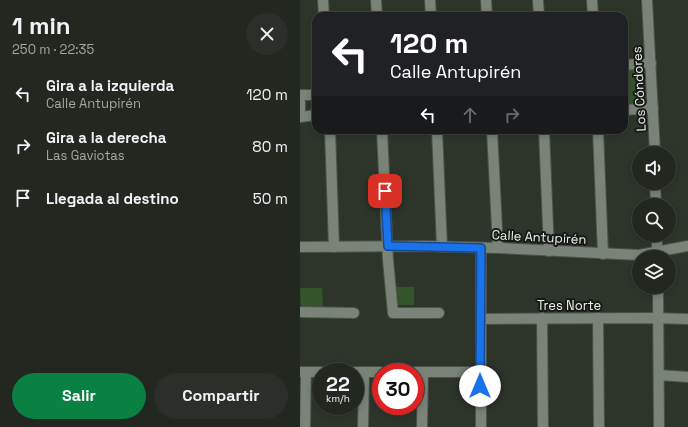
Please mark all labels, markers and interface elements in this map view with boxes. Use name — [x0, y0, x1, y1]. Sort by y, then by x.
text: 1 min — [12, 10, 71, 41]
button: close — [246, 13, 288, 55]
text: 120 m — [390, 25, 468, 61]
icon: left — [324, 28, 376, 80]
text: 250 m · 22:35 — [12, 41, 94, 58]
street label: Los Cóndores — [628, 46, 650, 132]
text: Calle Antupirén — [390, 60, 521, 83]
text: Gira a la izquierda — [46, 76, 174, 95]
icon: left — [12, 83, 34, 105]
text: 120 m — [246, 85, 288, 104]
text: Calle Antupirén — [46, 95, 141, 112]
icon: left — [417, 104, 439, 126]
icon: ahead — [459, 104, 481, 126]
icon: right — [501, 104, 523, 126]
text: Gira a la derecha — [46, 128, 166, 147]
icon: right — [12, 135, 34, 157]
text: 80 m — [252, 137, 288, 156]
map controls — [632, 146, 676, 294]
button: sound — [632, 146, 676, 190]
text: Las Gaviotas — [46, 147, 125, 164]
pin — [368, 174, 402, 208]
icon: arrive — [374, 180, 396, 202]
icon: arrive — [12, 187, 34, 209]
text: Llegada al destino — [46, 189, 179, 208]
text: 50 m — [253, 189, 288, 208]
button: search — [632, 198, 676, 242]
street label: Calle Antupirén — [491, 226, 587, 248]
button: layers — [632, 250, 676, 294]
street label: Tres Norte — [537, 297, 601, 314]
speed limit sign: 30 — [372, 363, 424, 415]
position arrow — [459, 365, 501, 407]
text: 22 — [326, 371, 350, 397]
button: Salir — [12, 373, 146, 419]
button: Compartir — [154, 373, 288, 419]
text: km/h — [326, 392, 350, 405]

